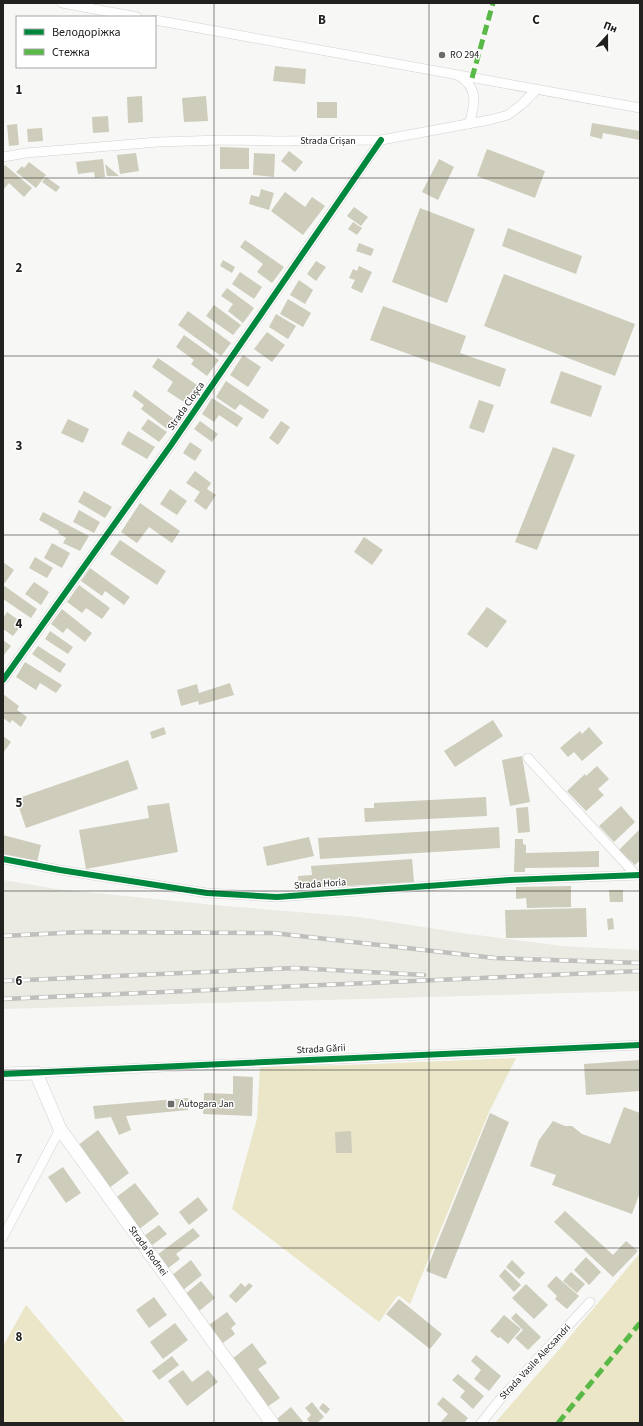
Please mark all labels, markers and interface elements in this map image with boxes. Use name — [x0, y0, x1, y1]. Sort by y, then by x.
text: B — [318, 11, 326, 29]
text: C — [532, 11, 540, 29]
legend — [16, 16, 156, 68]
north arrow — [587, 16, 627, 56]
text: Пн — [601, 18, 619, 37]
text: Велодоріжка — [52, 24, 121, 41]
text: Стежка — [52, 44, 90, 61]
place label: RO 294 — [450, 48, 479, 62]
marker: RO 294 — [437, 50, 447, 60]
text: 1 — [16, 81, 23, 99]
street label: Strada Crișan — [300, 134, 356, 148]
text: 2 — [16, 259, 23, 277]
street label: Strada Cloșca — [164, 379, 208, 433]
text: 3 — [16, 437, 23, 455]
text: 4 — [16, 615, 23, 633]
text: 5 — [16, 794, 23, 812]
street label: Strada Horia — [293, 875, 347, 893]
text: 6 — [16, 972, 23, 990]
street label: Strada Gării — [296, 1041, 346, 1057]
place label: Autogara Jan — [179, 1097, 234, 1111]
marker: Autogara Jan — [166, 1099, 176, 1109]
text: 7 — [16, 1150, 23, 1168]
street label: Strada Rodnei — [125, 1223, 171, 1279]
street label: Strada Vasile Alecsandri — [496, 1321, 574, 1403]
text: 8 — [16, 1328, 23, 1346]

